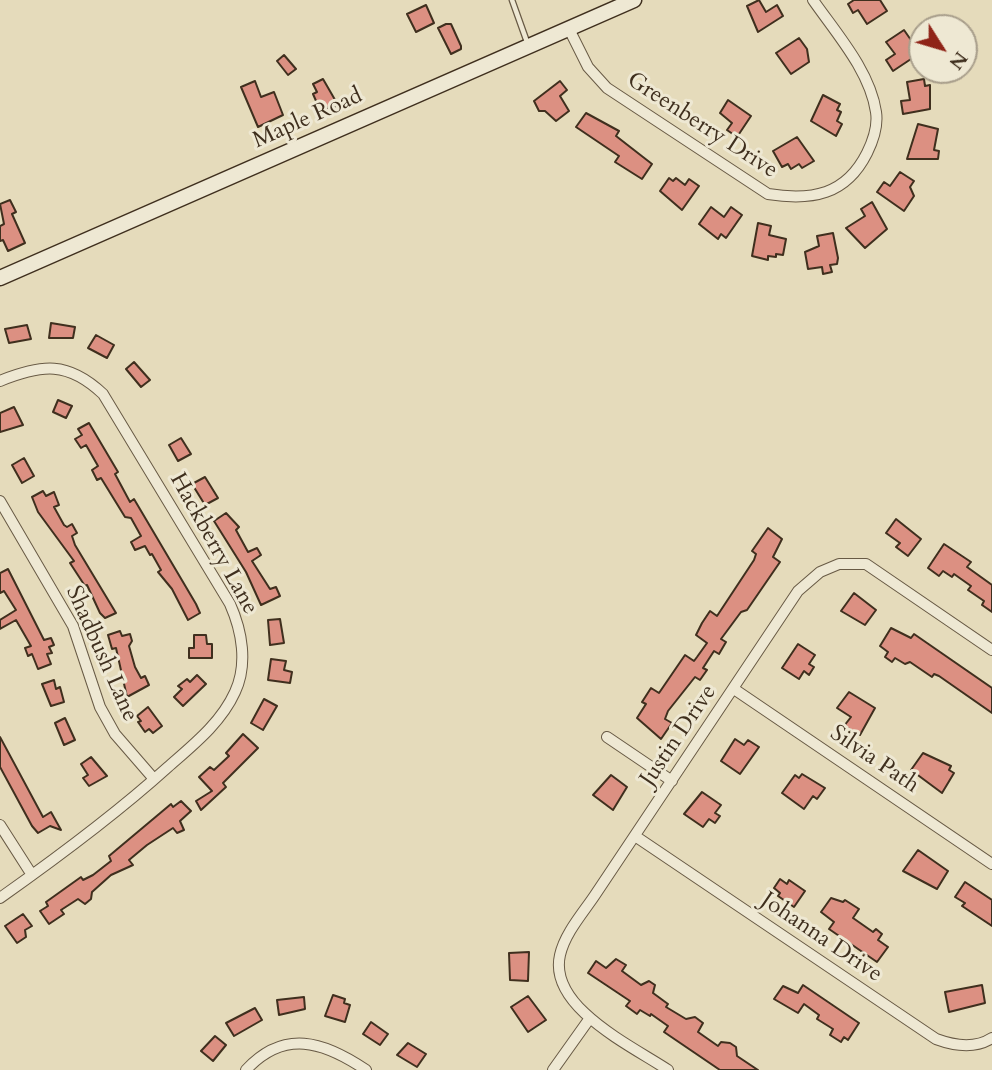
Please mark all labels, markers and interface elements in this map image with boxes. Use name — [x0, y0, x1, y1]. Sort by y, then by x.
north arrow — [908, 14, 978, 84]
text: N — [943, 46, 974, 75]
street label: Greenberry Drive — [621, 67, 783, 185]
street label: Maple Road — [249, 83, 367, 155]
street label: Hackberry Lane — [163, 469, 263, 619]
street label: Shadbush Lane — [59, 582, 143, 726]
street label: Justin Drive — [635, 680, 723, 792]
street label: Silvia Path — [824, 720, 924, 800]
street label: Johanna Drive — [755, 887, 887, 989]

